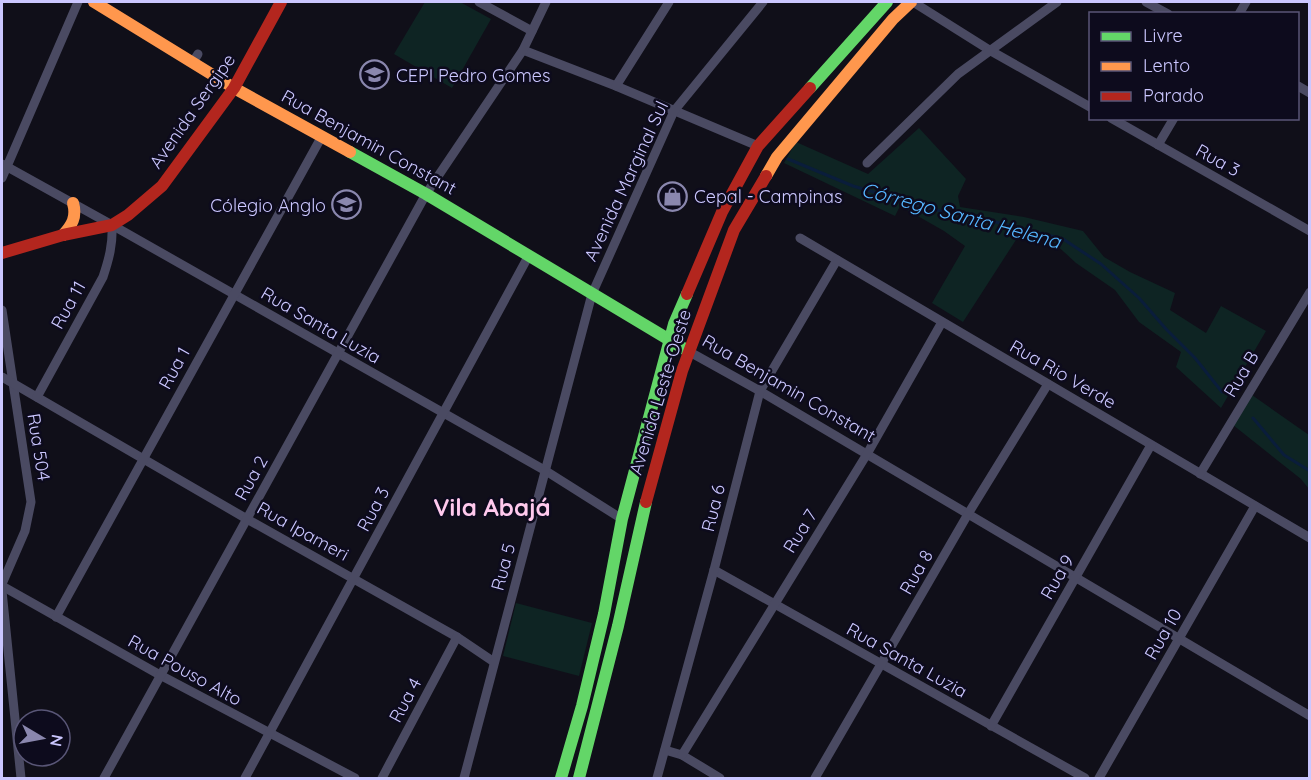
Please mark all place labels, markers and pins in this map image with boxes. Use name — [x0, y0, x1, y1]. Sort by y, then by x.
school or university icon: CEPI Pedro Gomes — [359, 59, 391, 91]
place label: CEPI Pedro Gomes — [396, 64, 550, 87]
shop icon: Cepal - Campinas — [657, 180, 689, 212]
place label: Cepal - Campinas — [694, 185, 842, 208]
school or university icon: Cólegio Anglo — [331, 189, 363, 221]
place label: Cólegio Anglo — [210, 194, 326, 217]

